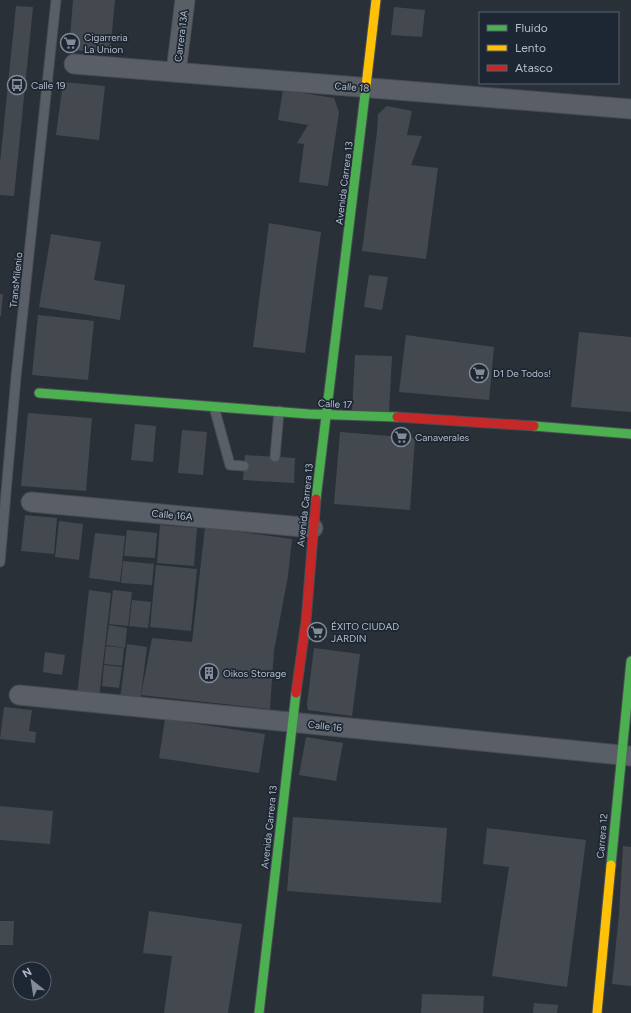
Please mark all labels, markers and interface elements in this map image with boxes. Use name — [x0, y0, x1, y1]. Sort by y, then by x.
street label: Carrera 13A — [171, 9, 191, 63]
legend — [479, 12, 619, 84]
text: Fluido — [515, 21, 548, 35]
place label: Cigarreria La Union — [84, 31, 128, 56]
supermarket icon: Cigarreria La Union — [59, 32, 81, 54]
text: Lento — [515, 41, 546, 55]
text: Atasco — [515, 61, 553, 75]
bus stop icon: Calle 19 — [6, 74, 28, 96]
place label: Calle 19 — [31, 79, 66, 92]
street label: Calle 18 — [334, 79, 370, 95]
street label: Avenida Carrera 13 — [332, 141, 356, 225]
street label: TransMilenio — [7, 251, 25, 308]
supermarket icon: D1 De Todos! — [468, 362, 490, 384]
place label: D1 De Todos! — [493, 367, 551, 380]
street label: Calle 17 — [318, 397, 353, 411]
supermarket icon: Canaverales — [390, 426, 412, 448]
place label: Canaverales — [415, 431, 470, 444]
street label: Avenida Carrera 13 — [294, 463, 316, 547]
street label: Calle 16A — [151, 507, 193, 523]
place label: ÉXITO CIUDAD JARDIN — [331, 620, 399, 645]
supermarket icon: ÉXITO CIUDAD JARDIN — [306, 621, 328, 643]
building icon: Oikos Storage — [198, 662, 220, 684]
place label: Oikos Storage — [223, 667, 287, 680]
street label: Calle 16 — [307, 718, 343, 734]
street label: Avenida Carrera 13 — [258, 785, 280, 869]
street label: Carrera 12 — [594, 813, 610, 859]
north arrow — [12, 961, 52, 1001]
text: N — [20, 965, 34, 981]

